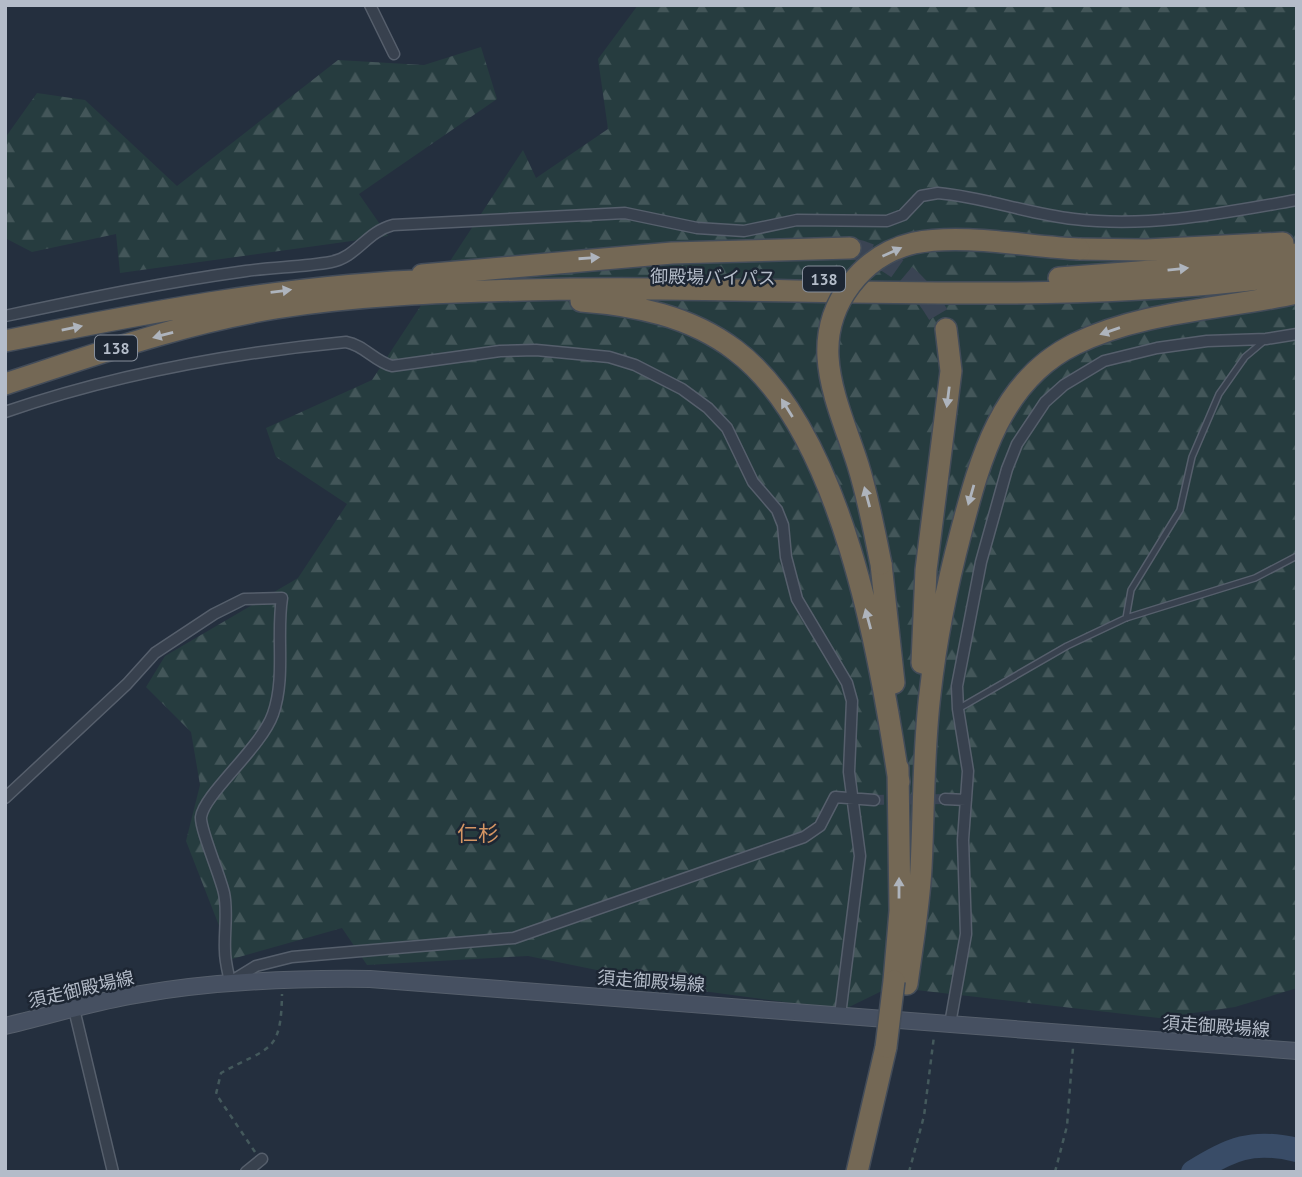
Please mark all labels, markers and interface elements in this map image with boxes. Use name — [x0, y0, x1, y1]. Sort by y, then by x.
one-way arrow — [881, 246, 902, 257]
one-way arrow — [578, 253, 600, 264]
street label: 御殿場バイパス — [650, 264, 776, 290]
one-way arrow — [1167, 264, 1189, 275]
road number: 138 — [803, 266, 845, 292]
one-way arrow — [270, 285, 292, 296]
one-way arrow — [61, 322, 83, 333]
one-way arrow — [1099, 326, 1120, 337]
one-way arrow — [152, 330, 173, 340]
road number: 138 — [95, 336, 137, 360]
one-way arrow — [942, 386, 953, 408]
one-way arrow — [780, 398, 793, 417]
one-way arrow — [965, 485, 975, 506]
one-way arrow — [861, 486, 872, 508]
one-way arrow — [862, 608, 873, 630]
district label: 仁杉 — [457, 820, 499, 847]
one-way arrow — [894, 877, 905, 899]
street label: 須走御殿場線 — [26, 966, 136, 1012]
street label: 須走御殿場線 — [596, 966, 706, 996]
street label: 須走御殿場線 — [1161, 1011, 1271, 1041]

